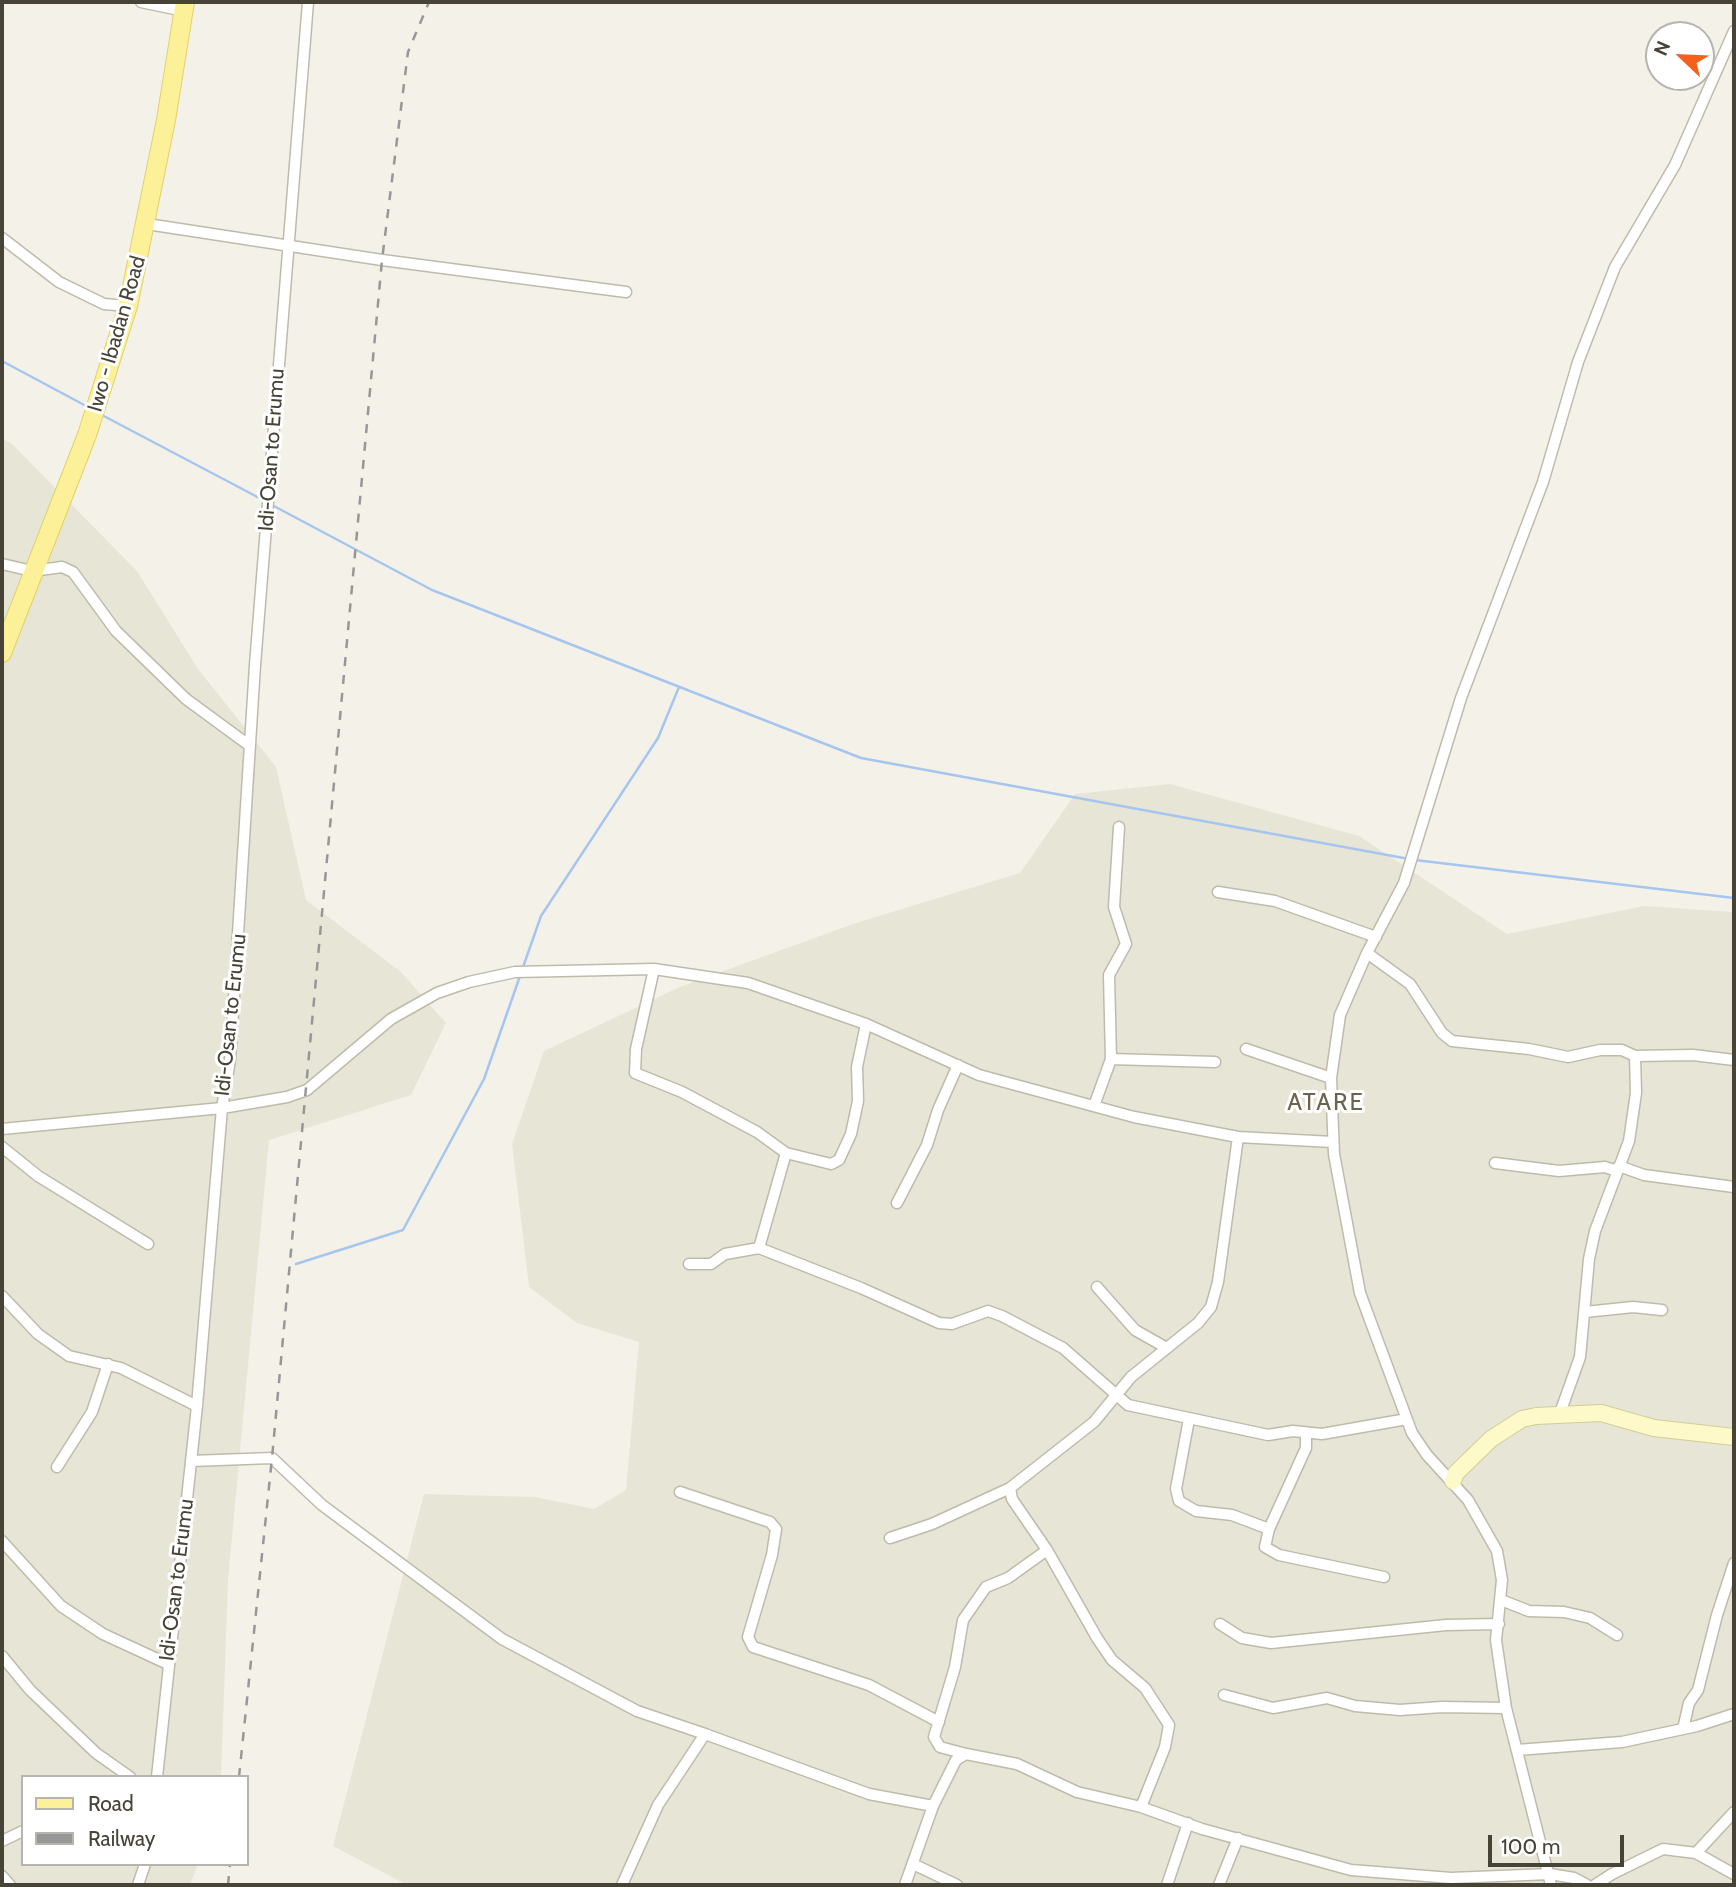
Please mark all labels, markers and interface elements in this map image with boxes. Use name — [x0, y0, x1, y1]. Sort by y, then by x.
north arrow — [1645, 21, 1715, 91]
text: N — [1649, 38, 1675, 59]
street label: Iwo - Ibadan Road — [83, 253, 151, 415]
street label: Idi-Osan to Erumu — [254, 368, 290, 532]
street label: Idi-Osan to Erumu — [210, 933, 252, 1097]
district label: ATARE — [1288, 1089, 1364, 1117]
street label: Idi-Osan to Erumu — [155, 1498, 199, 1662]
legend — [21, 1775, 248, 1866]
text: Road — [88, 1791, 134, 1816]
scale bar — [1491, 1820, 1628, 1864]
text: Railway — [88, 1826, 155, 1851]
text: 100 m — [1501, 1834, 1560, 1859]

